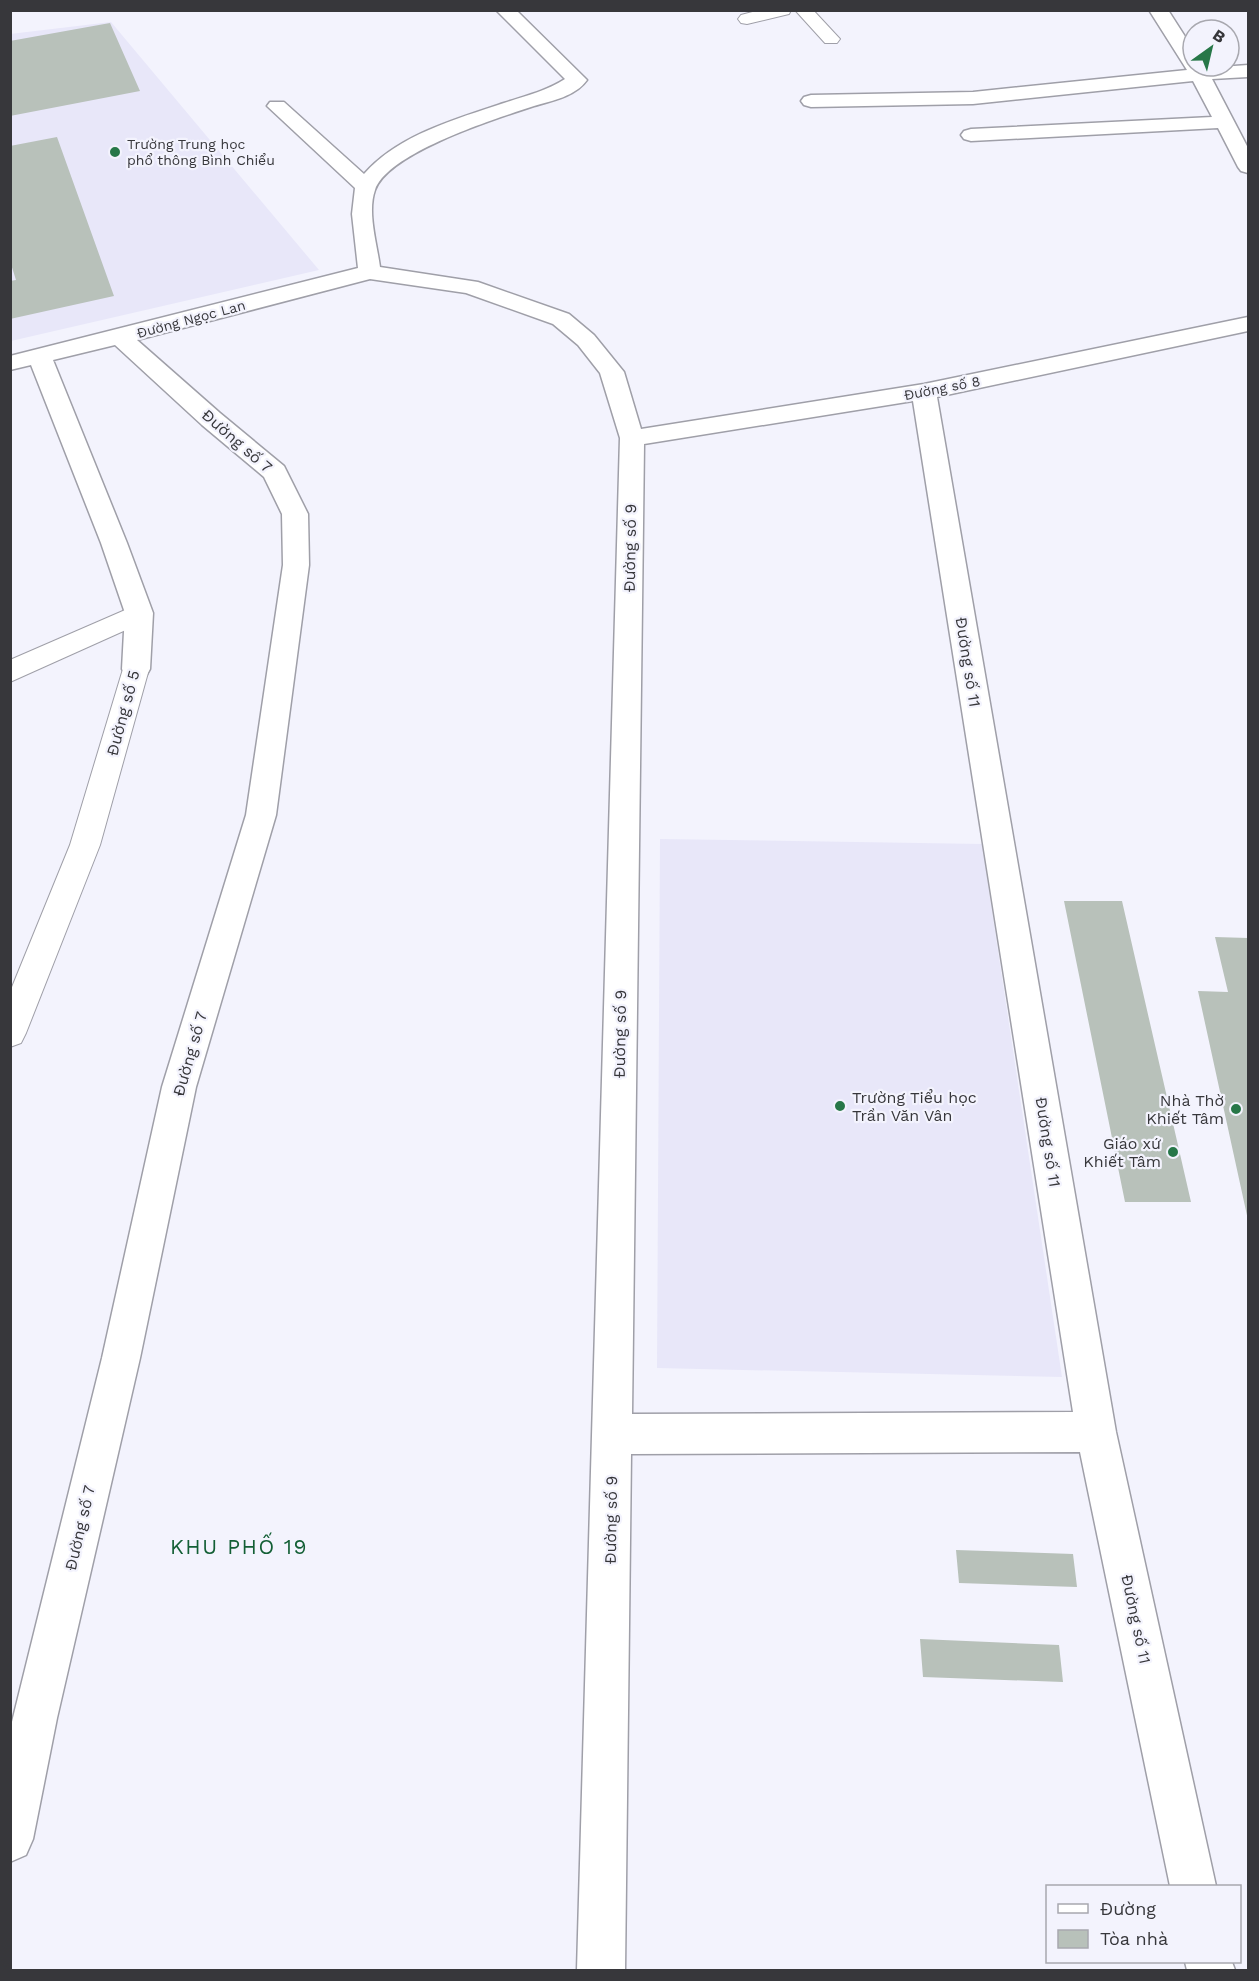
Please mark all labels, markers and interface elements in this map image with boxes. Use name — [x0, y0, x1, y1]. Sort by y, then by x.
north arrow — [1181, 18, 1241, 78]
text: B — [1209, 25, 1229, 47]
place label: Trường Trung học phổ thông Bình Chiểu — [127, 136, 275, 168]
marker: Trường Trung học phổ thông Bình Chiểu — [108, 145, 122, 159]
street label: Đường Ngọc Lan — [135, 297, 247, 341]
street label: Đường số 8 — [902, 373, 982, 403]
street label: Đường số 7 — [198, 405, 276, 477]
street label: Đường số 9 — [620, 504, 640, 592]
street label: Đường số 11 — [952, 616, 984, 708]
street label: Đường số 5 — [102, 668, 144, 758]
street label: Đường số 9 — [610, 990, 630, 1078]
street label: Đường số 7 — [169, 1010, 211, 1098]
place label: Trường Tiểu học Trần Văn Vân — [852, 1088, 977, 1125]
place label: Nhà Thờ Khiết Tâm — [1146, 1091, 1224, 1128]
street label: Đường số 11 — [1032, 1096, 1064, 1188]
marker: Trường Tiểu học Trần Văn Vân — [833, 1099, 847, 1113]
marker: Nhà Thờ Khiết Tâm — [1229, 1102, 1243, 1116]
place label: Giáo xứ Khiết Tâm — [1083, 1134, 1161, 1171]
marker: Giáo xứ Khiết Tâm — [1166, 1145, 1180, 1159]
street label: Đường số 9 — [601, 1476, 621, 1564]
street label: Đường số 7 — [61, 1483, 99, 1573]
district label: KHU PHỐ 19 — [170, 1532, 308, 1559]
street label: Đường số 11 — [1117, 1573, 1155, 1665]
legend — [1046, 1885, 1241, 1963]
text: Đường — [1100, 1898, 1156, 1919]
text: Tòa nhà — [1100, 1928, 1168, 1949]

